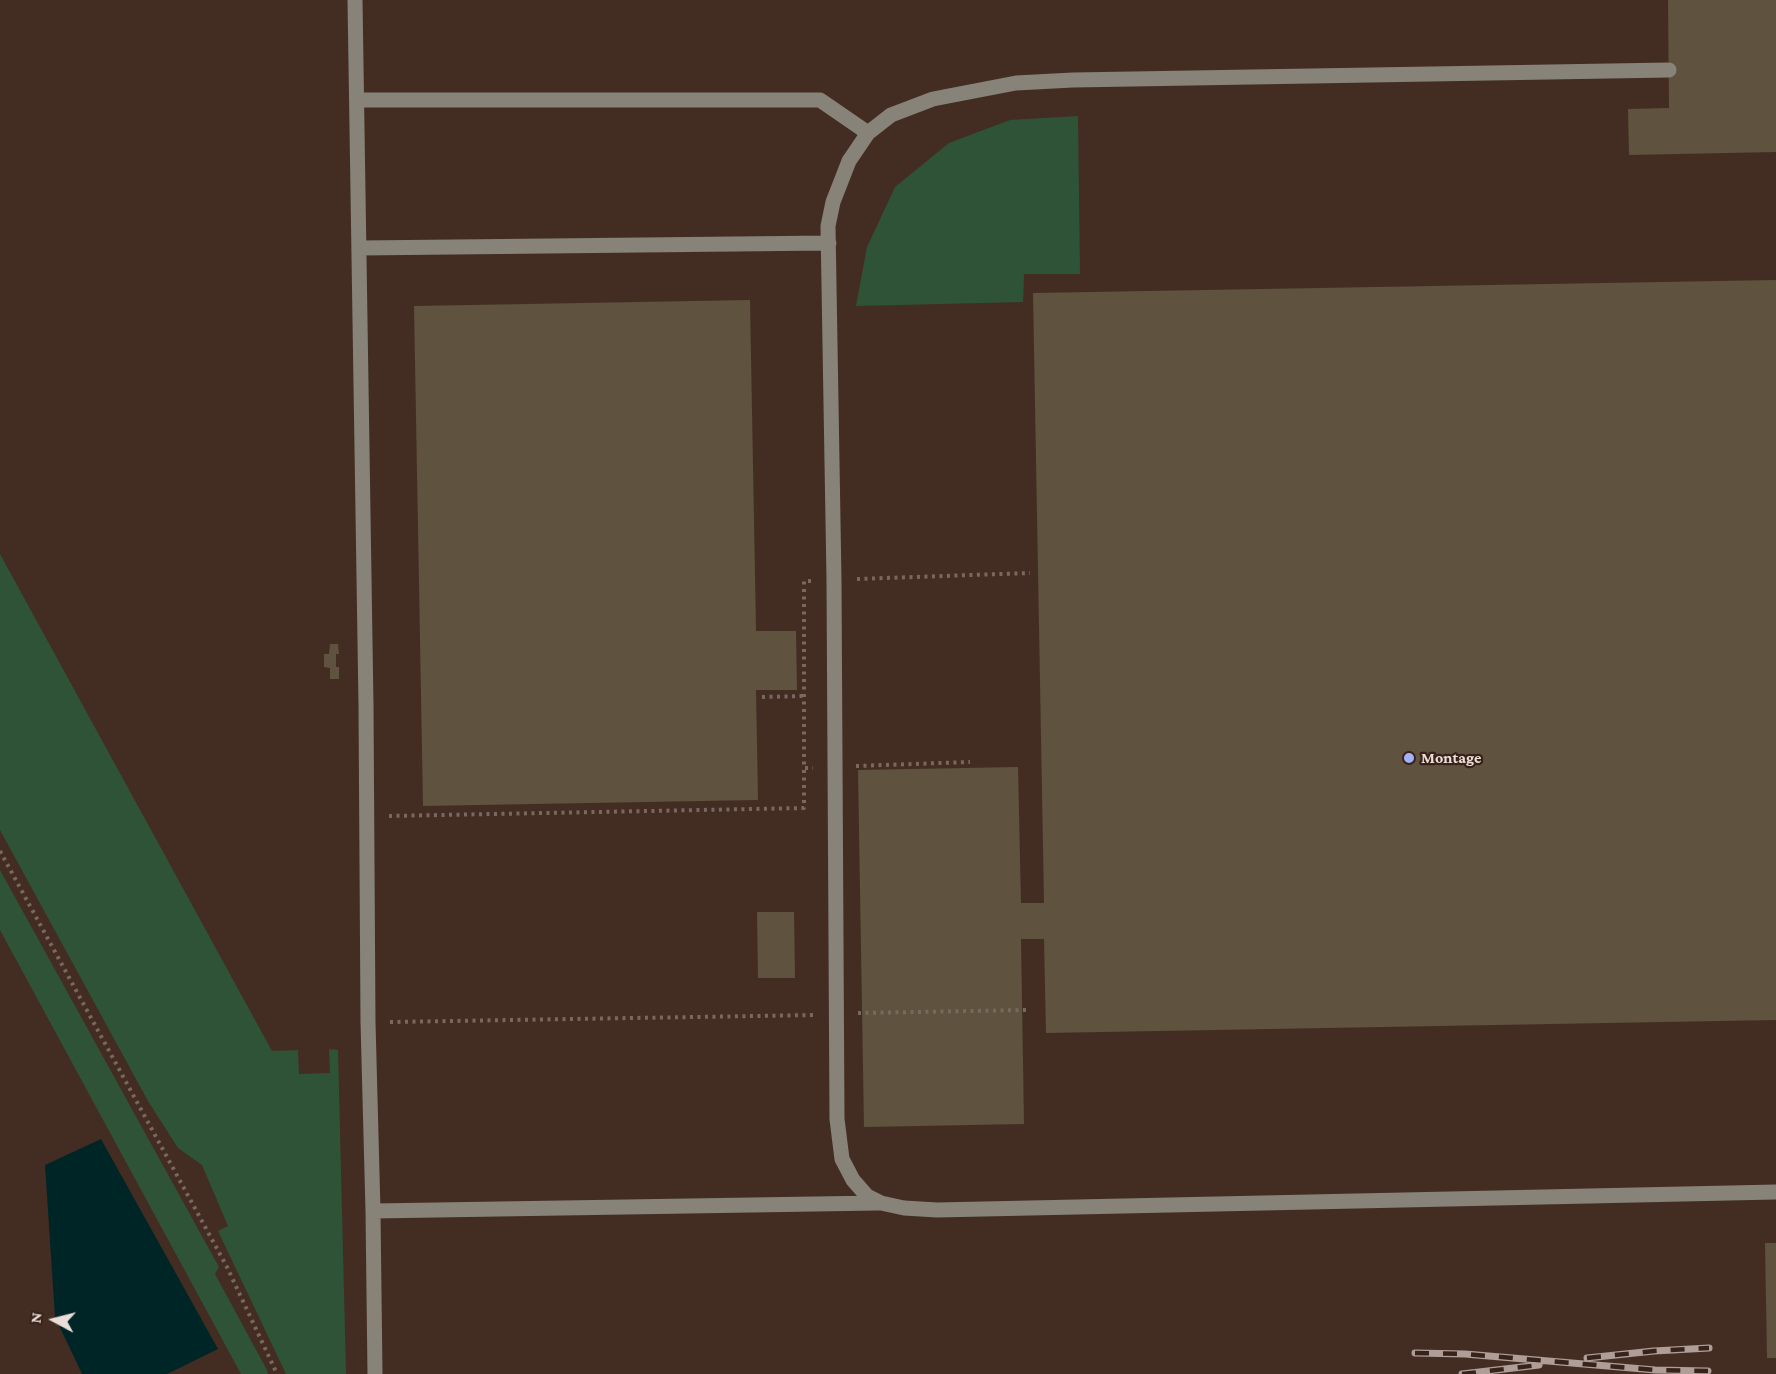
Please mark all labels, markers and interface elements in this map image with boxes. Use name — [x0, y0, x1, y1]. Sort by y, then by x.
place label: Montage — [1421, 748, 1481, 768]
marker: Montage — [1402, 751, 1416, 765]
north arrow — [24, 1290, 84, 1350]
text: N — [27, 1311, 45, 1324]

